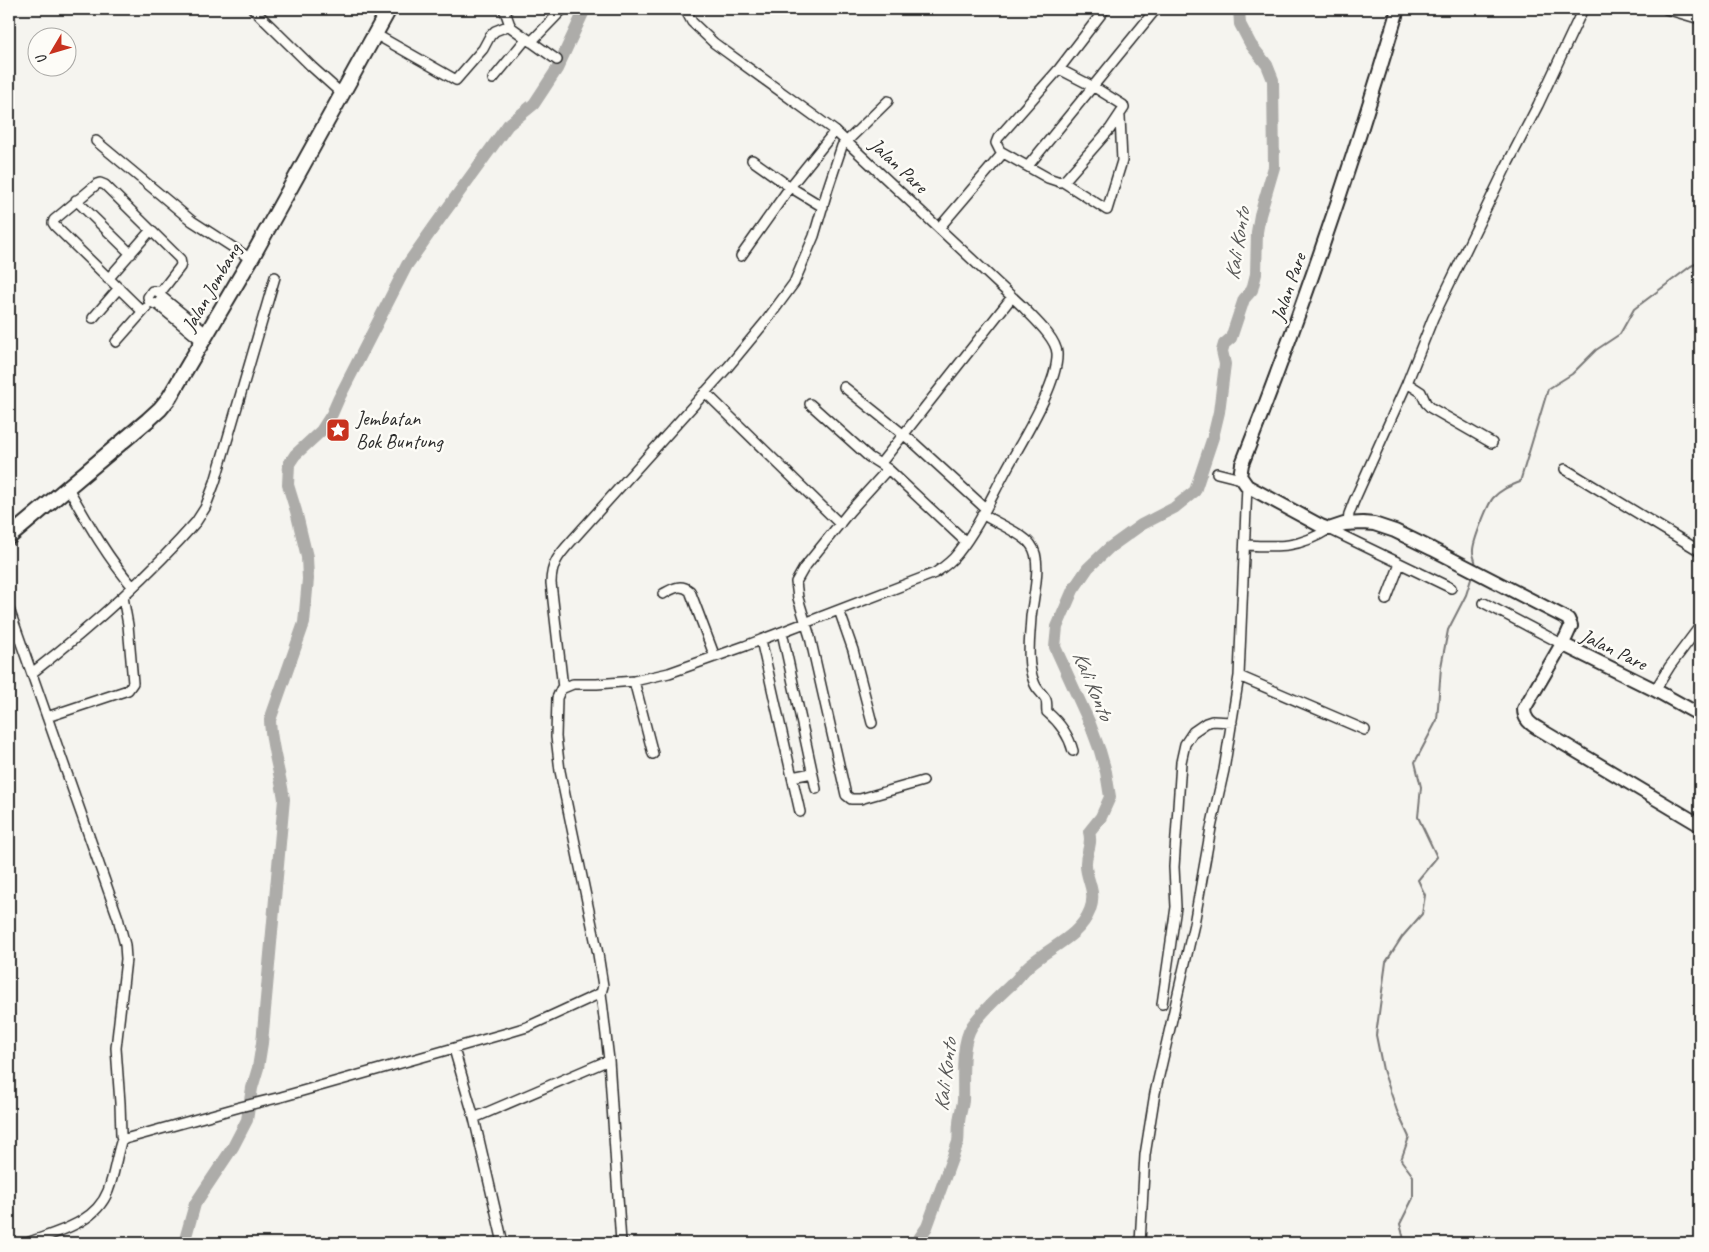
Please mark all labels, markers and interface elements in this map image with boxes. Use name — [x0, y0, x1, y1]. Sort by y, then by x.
north arrow — [28, 28, 78, 78]
text: U — [31, 49, 51, 68]
street label: Jalan Pare — [864, 132, 934, 199]
water label: Kali Konto — [1219, 204, 1256, 282]
street label: Jalan Jombang — [176, 237, 248, 337]
street label: Jalan Pare — [1265, 248, 1312, 325]
place label: Jembatan Bok Buntung — [355, 406, 444, 454]
place icon: Jembatan Bok Buntung — [325, 417, 351, 443]
street label: Jalan Pare — [1576, 622, 1652, 677]
water label: Kali Konto — [1067, 647, 1120, 726]
water label: Kali Konto — [928, 1035, 963, 1112]

